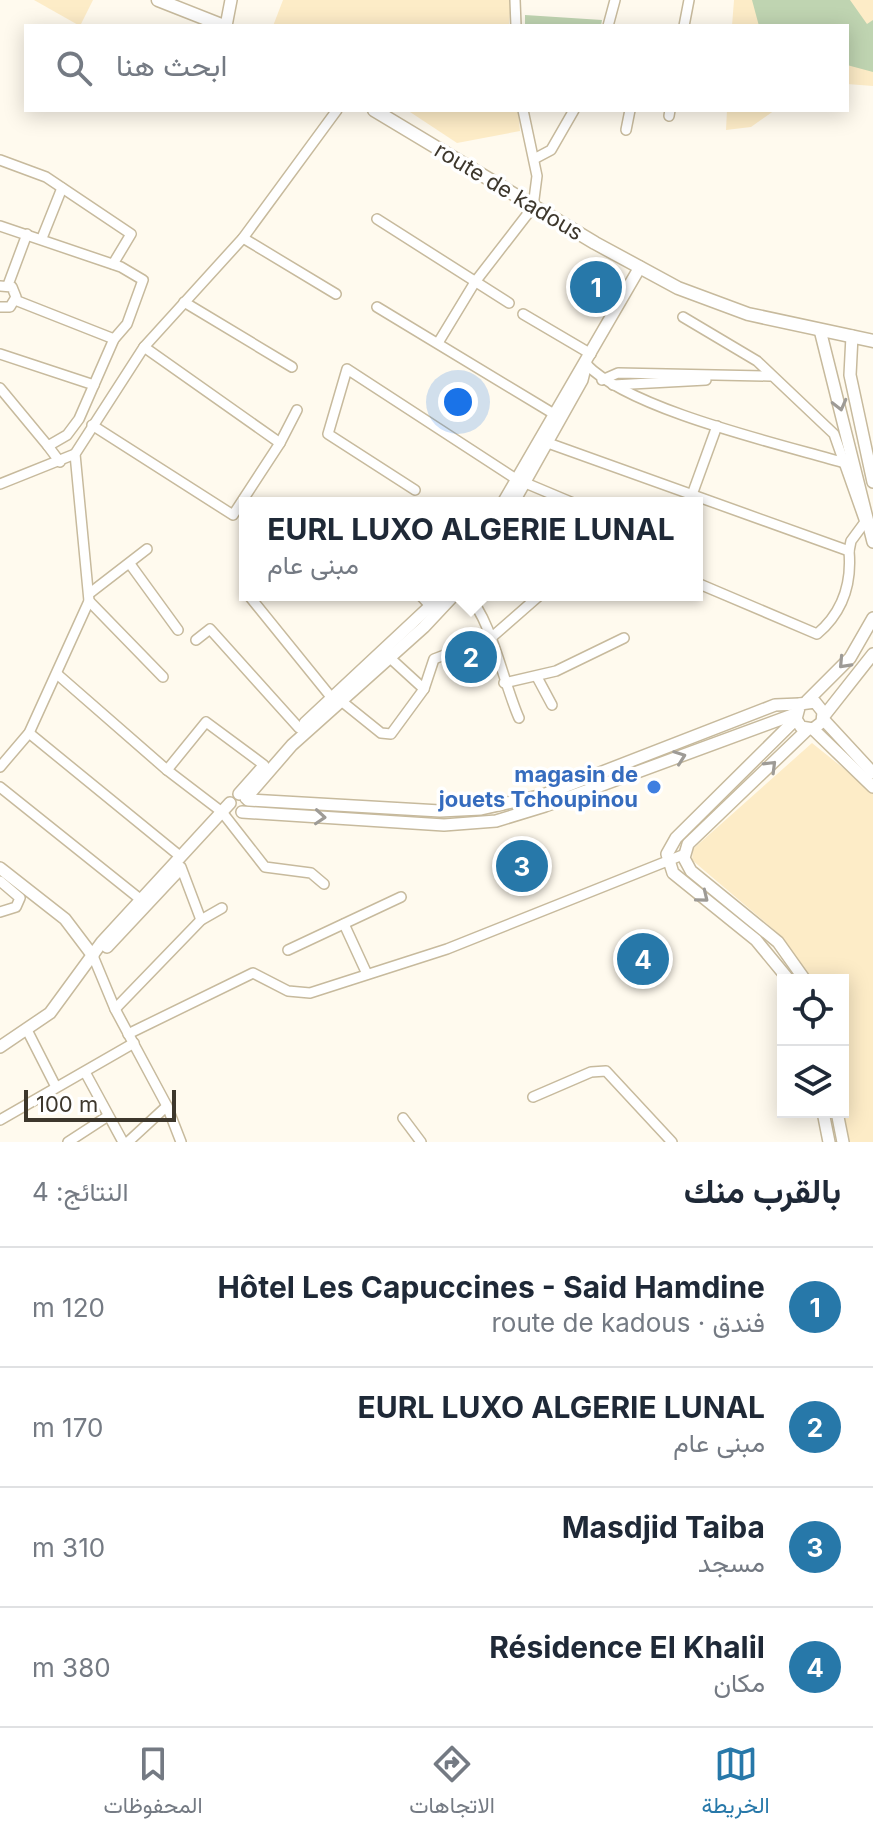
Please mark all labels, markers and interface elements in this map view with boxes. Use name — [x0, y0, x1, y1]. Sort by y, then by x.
search box — [24, 24, 849, 112]
icon: search — [52, 46, 96, 90]
text: ابحث هنا — [116, 47, 227, 83]
street label: route de kadous — [430, 137, 588, 245]
pin: 1 — [570, 257, 622, 317]
your location — [438, 382, 478, 422]
one-way arrow — [830, 398, 847, 412]
popup — [239, 497, 703, 601]
text: EURL LUXO ALGERIE LUNAL — [267, 511, 675, 547]
text: مبنى عام — [267, 549, 359, 580]
pin: 2 — [445, 627, 497, 687]
one-way arrow — [839, 654, 854, 668]
one-way arrow — [672, 750, 686, 766]
place label: magasin de jouets Tchoupinou — [438, 761, 638, 812]
one-way arrow — [762, 761, 776, 775]
marker: magasin de jouets Tchoupinou — [645, 778, 663, 796]
one-way arrow — [314, 808, 327, 825]
pin: 3 — [496, 836, 548, 896]
one-way arrow — [694, 887, 708, 902]
pin: 4 — [617, 929, 669, 989]
map controls — [777, 974, 849, 1118]
button: locate — [777, 974, 849, 1046]
button: layers — [777, 1046, 849, 1118]
scale bar — [24, 1086, 176, 1122]
text: 100 m — [36, 1091, 98, 1117]
text: بالقرب منك — [684, 1170, 841, 1211]
text: النتائج: 4 — [32, 1176, 129, 1207]
text: Hôtel Les Capuccines - Said Hamdine — [217, 1269, 765, 1305]
text: 120 m — [32, 1292, 105, 1323]
text: 1 — [809, 1292, 821, 1323]
text: فندق · route de kadous — [491, 1307, 765, 1338]
text: EURL LUXO ALGERIE LUNAL — [357, 1389, 765, 1425]
text: 170 m — [32, 1412, 103, 1443]
text: 2 — [807, 1412, 823, 1443]
text: مبنى عام — [673, 1427, 765, 1458]
text: Masdjid Taiba — [562, 1509, 765, 1545]
text: 310 m — [32, 1532, 105, 1563]
text: 3 — [807, 1532, 823, 1563]
text: مسجد — [698, 1547, 765, 1578]
text: Résidence El Khalil — [489, 1629, 765, 1665]
text: 380 m — [32, 1652, 111, 1683]
text: 4 — [806, 1652, 824, 1683]
text: مكان — [713, 1667, 765, 1698]
tab: المحفوظات — [103, 1742, 203, 1825]
tab: الاتجاهات — [409, 1742, 495, 1825]
tab: الخريطة — [702, 1742, 770, 1825]

